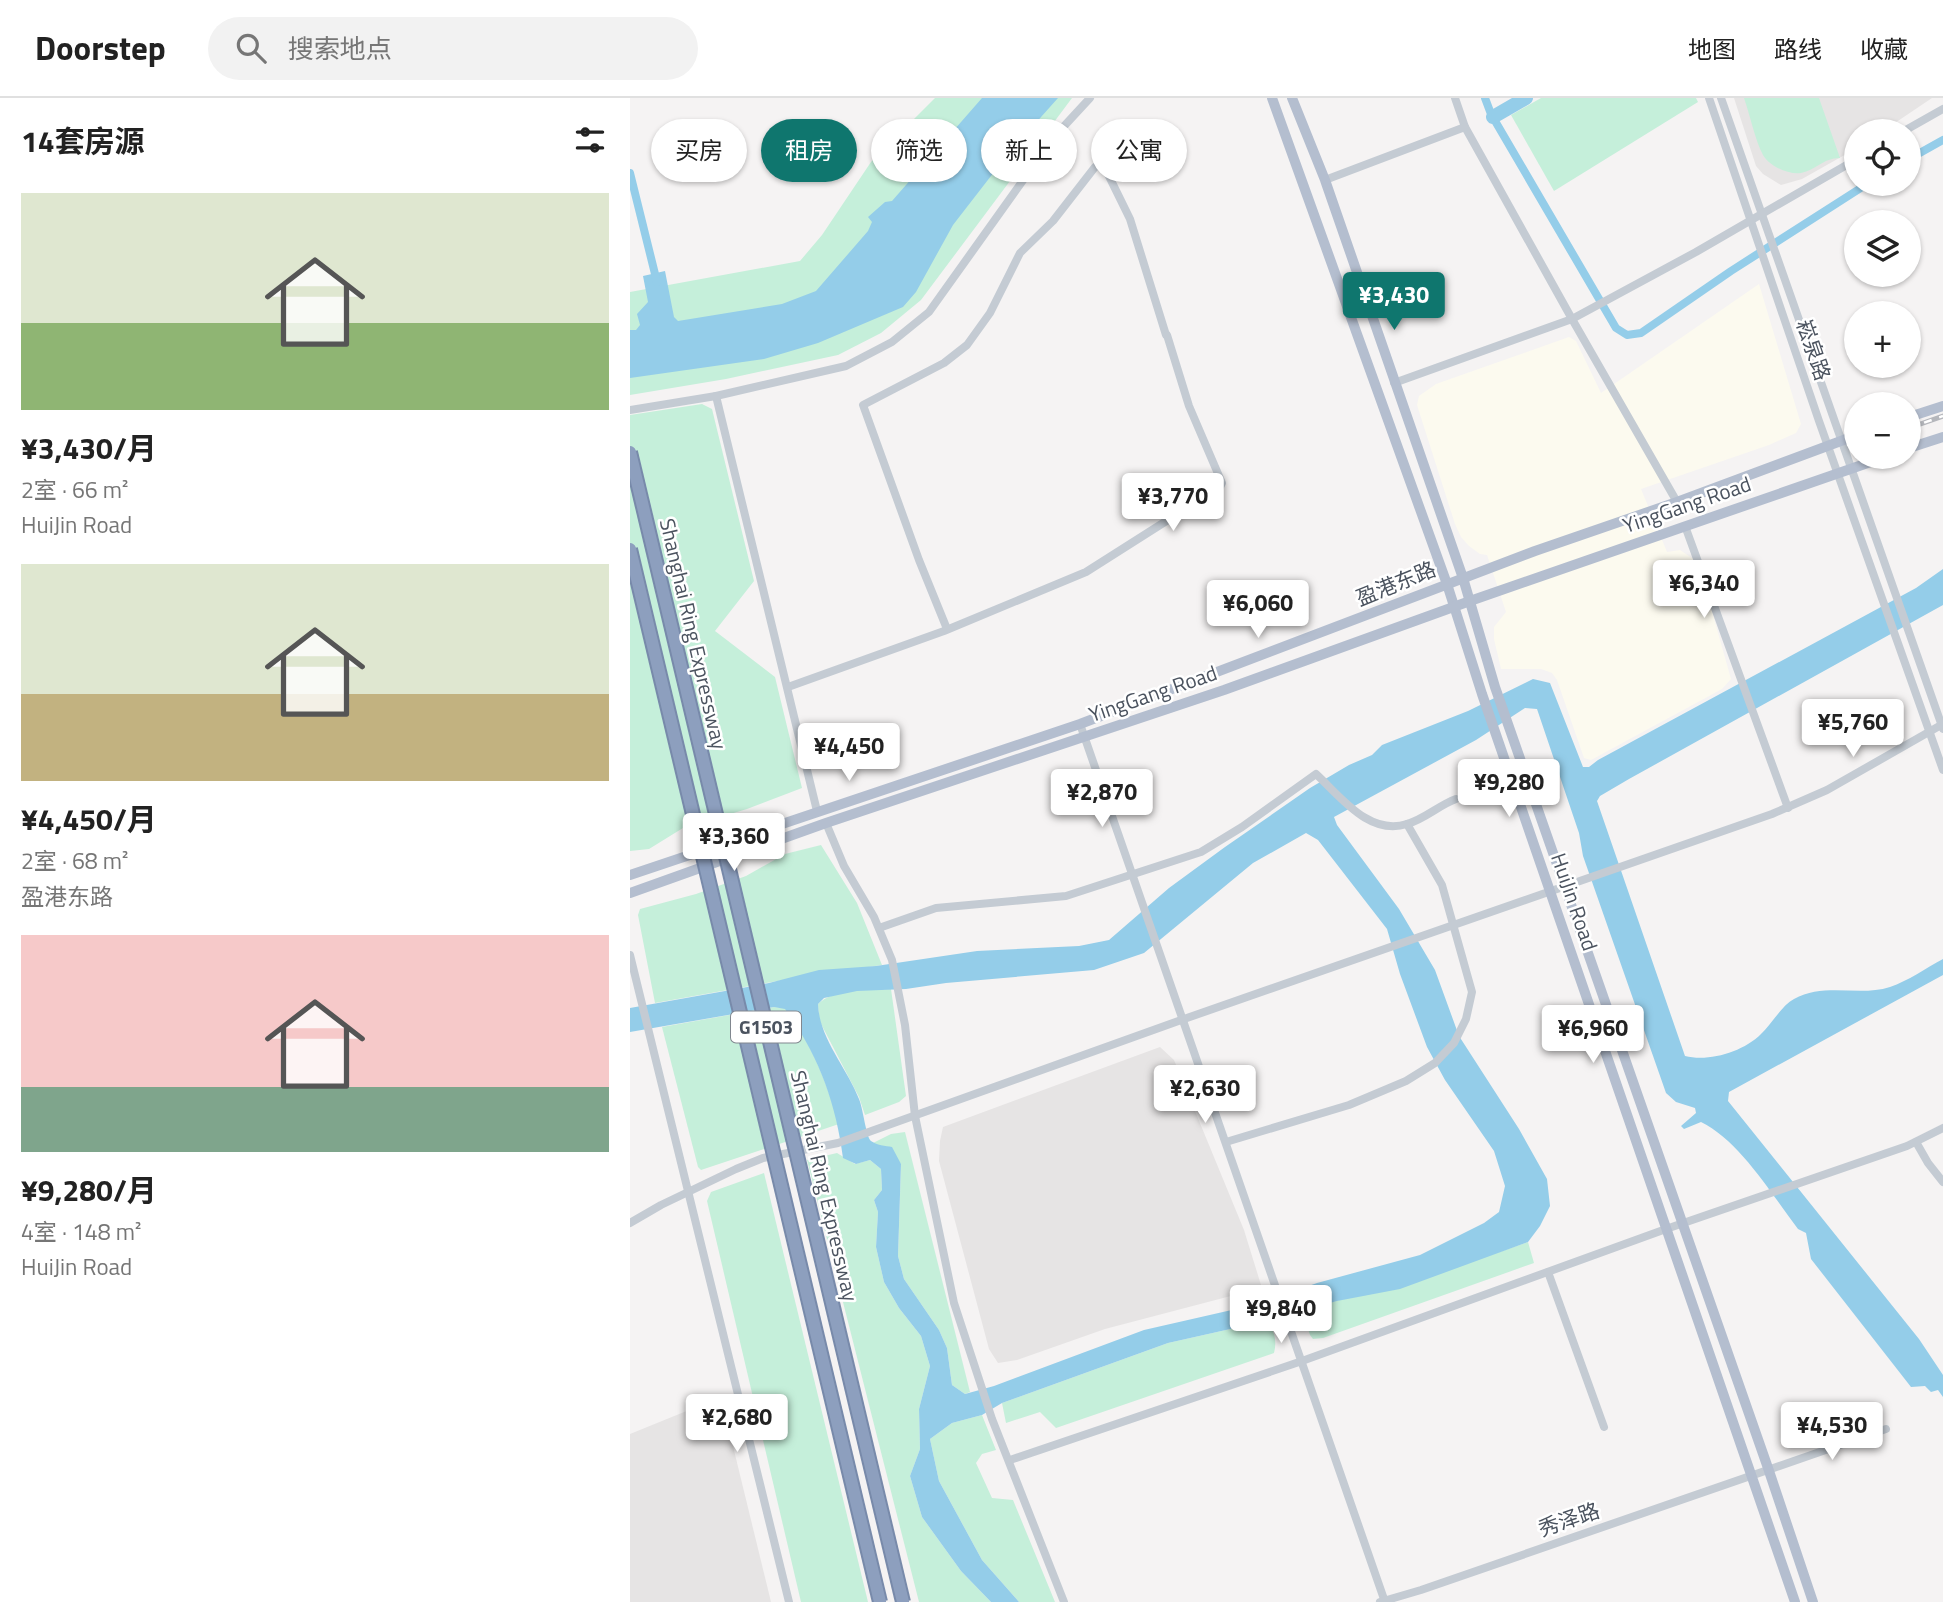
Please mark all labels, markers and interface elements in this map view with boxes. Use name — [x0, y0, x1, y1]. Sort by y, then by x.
search box — [208, 17, 698, 80]
text: Doorstep — [35, 23, 166, 73]
icon: search — [232, 29, 270, 67]
text: 搜索地点 — [288, 29, 392, 68]
text: 地图 — [1688, 31, 1736, 67]
text: 路线 — [1774, 31, 1822, 67]
text: 收藏 — [1860, 31, 1908, 67]
text: 14套房源 — [21, 118, 145, 164]
chip: 买房 — [651, 119, 747, 182]
chip: 租房 — [761, 119, 857, 182]
chip: 筛选 — [871, 119, 967, 182]
chip: 新上 — [981, 119, 1077, 182]
chip: 公寓 — [1091, 119, 1187, 182]
map controls — [1844, 119, 1921, 469]
button: locate — [1844, 119, 1921, 196]
icon: filters — [571, 121, 609, 159]
button: layers — [1844, 210, 1921, 287]
icon: home — [252, 239, 378, 365]
pin: ¥3,430 — [1337, 272, 1451, 332]
text: ¥3,430 — [1359, 277, 1429, 312]
button: + — [1844, 301, 1921, 378]
street label: 崧泉路 — [1789, 315, 1839, 385]
button: − — [1844, 392, 1921, 469]
text: ¥3,430/月 — [21, 425, 157, 471]
street label: YingGang Road — [1618, 467, 1755, 541]
text: 2室 · 66 m² — [21, 472, 128, 507]
pin: ¥3,770 — [1116, 474, 1230, 533]
text: ¥3,770 — [1138, 478, 1208, 513]
text: HuiJin Road — [21, 507, 132, 542]
street label: Shanghai Ring Expressway — [652, 515, 736, 752]
street label: 盈港东路 — [1351, 553, 1441, 614]
pin: ¥6,340 — [1647, 560, 1761, 620]
text: ¥6,340 — [1669, 565, 1739, 600]
pin: ¥6,060 — [1201, 580, 1315, 640]
text: ¥6,060 — [1223, 585, 1293, 620]
icon: home — [252, 609, 378, 735]
street label: YingGang Road — [1084, 656, 1221, 730]
pin: ¥5,760 — [1796, 700, 1910, 759]
text: ¥5,760 — [1818, 704, 1888, 739]
pin: ¥4,450 — [792, 724, 906, 783]
text: ¥4,450 — [814, 728, 884, 763]
pin: ¥9,280 — [1452, 760, 1566, 819]
text: ¥9,280 — [1474, 764, 1544, 799]
pin: ¥2,870 — [1045, 770, 1159, 829]
text: ¥2,870 — [1067, 774, 1137, 809]
text: ¥4,450/月 — [21, 796, 157, 842]
pin: ¥3,360 — [677, 814, 791, 873]
text: ¥3,360 — [699, 818, 769, 853]
text: 2室 · 68 m² — [21, 843, 128, 878]
street label: HuiJin Road — [1543, 848, 1607, 955]
text: 盈港东路 — [21, 879, 113, 914]
icon: home — [252, 981, 378, 1107]
pin: ¥6,960 — [1536, 1006, 1650, 1065]
text: ¥6,960 — [1558, 1010, 1628, 1045]
road number: G1503 — [731, 1012, 801, 1043]
pin: ¥2,630 — [1148, 1066, 1262, 1125]
street label: Shanghai Ring Expressway — [783, 1067, 867, 1304]
text: ¥2,630 — [1170, 1070, 1240, 1105]
text: ¥9,280/月 — [21, 1167, 157, 1213]
text: 4室 · 148 m² — [21, 1214, 141, 1249]
text: HuiJin Road — [21, 1249, 132, 1284]
pin: ¥9,840 — [1224, 1286, 1338, 1345]
text: ¥9,840 — [1246, 1290, 1316, 1325]
pin: ¥2,680 — [680, 1394, 794, 1454]
text: ¥2,680 — [702, 1399, 772, 1434]
pin: ¥4,530 — [1775, 1402, 1889, 1462]
text: ¥4,530 — [1797, 1407, 1867, 1442]
street label: 秀泽路 — [1534, 1494, 1604, 1544]

